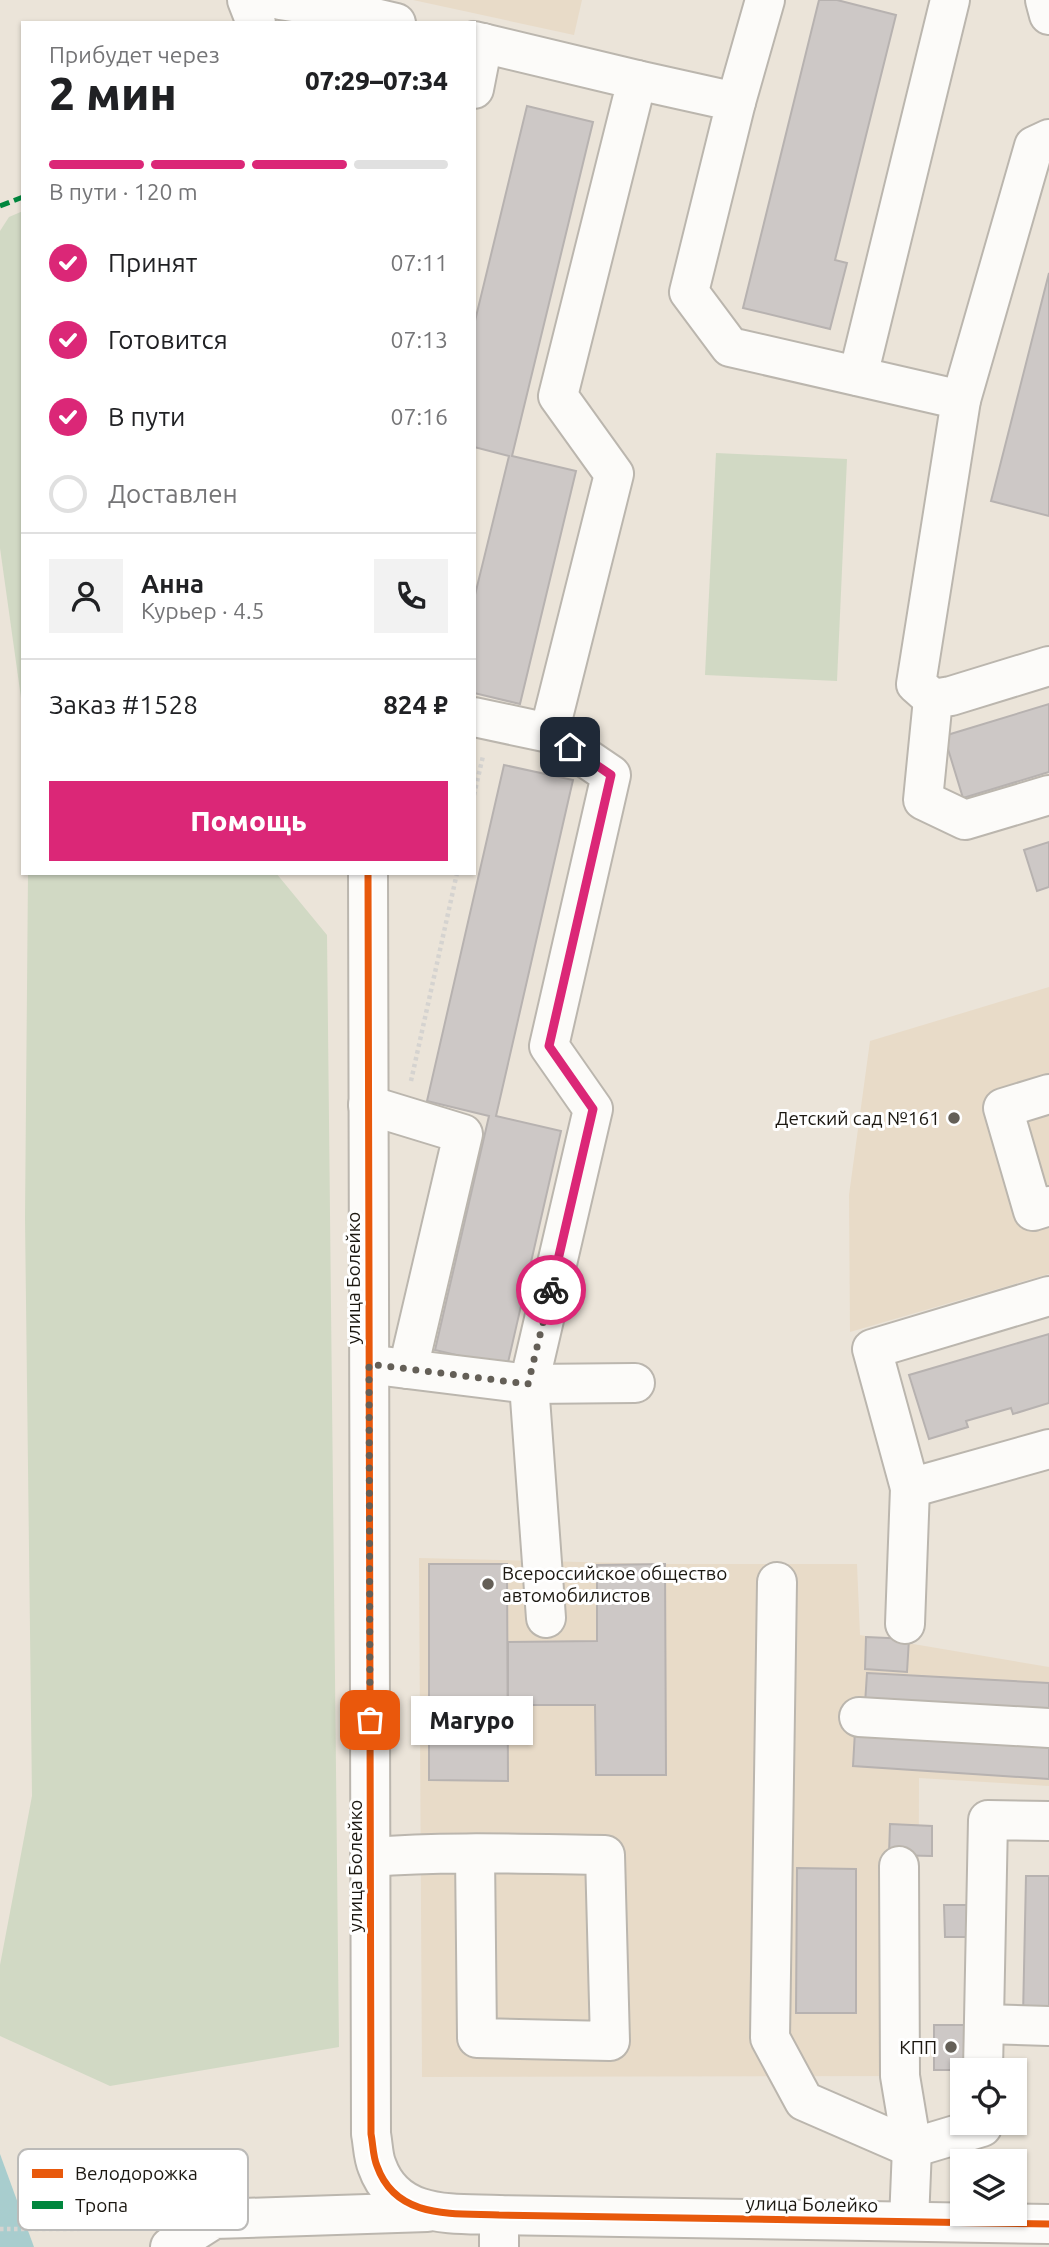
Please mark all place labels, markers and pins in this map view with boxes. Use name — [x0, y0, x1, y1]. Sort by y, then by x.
pin — [540, 717, 600, 777]
place label: Детский сад №161 — [775, 1107, 940, 1129]
marker: Детский сад №161 — [946, 1110, 962, 1126]
place label: Всероссийское общество автомобилистов — [502, 1562, 727, 1606]
marker: Всероссийское общество автомобилистов — [480, 1576, 496, 1592]
pin — [340, 1690, 400, 1750]
callout: Магуро — [412, 1696, 534, 1744]
place label: КПП — [899, 2036, 937, 2058]
marker: КПП — [943, 2039, 959, 2055]

